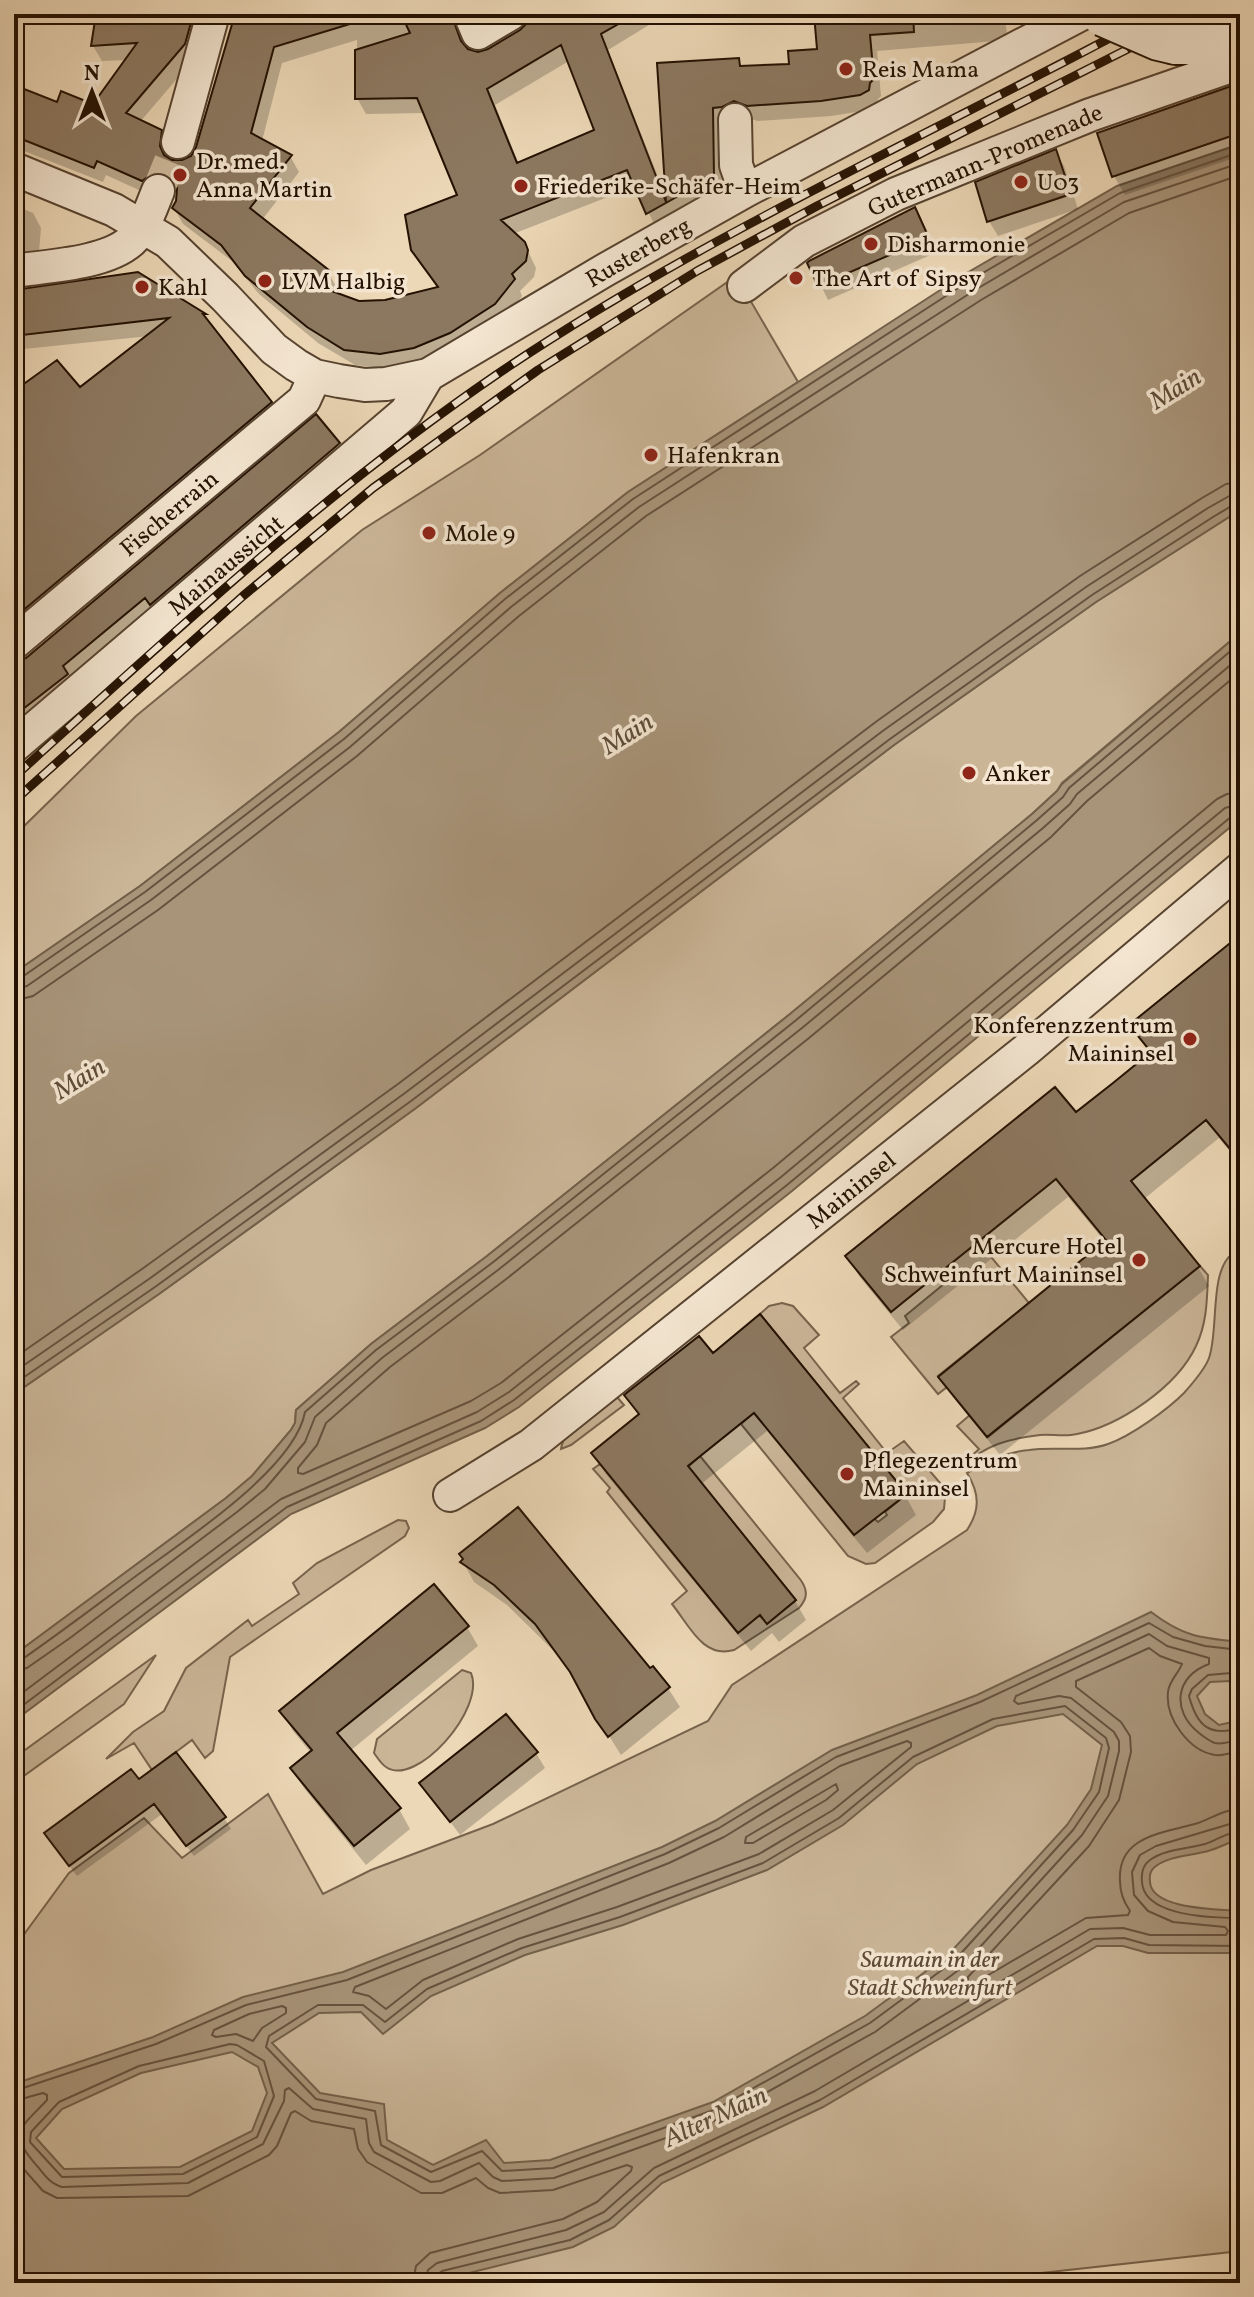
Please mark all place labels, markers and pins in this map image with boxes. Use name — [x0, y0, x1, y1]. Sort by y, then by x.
place label: Reis Mama — [862, 54, 979, 88]
marker: Reis Mama — [837, 60, 855, 78]
place label: Dr. med. Anna Martin — [196, 146, 333, 208]
marker: Dr. med. Anna Martin — [171, 166, 189, 184]
place label: U03 — [1037, 167, 1079, 201]
place label: Friederike-Schäfer-Heim — [537, 171, 801, 205]
marker: U03 — [1012, 173, 1030, 191]
marker: Friederike-Schäfer-Heim — [512, 177, 530, 195]
place label: Disharmonie — [887, 229, 1025, 263]
marker: Disharmonie — [862, 235, 880, 253]
place label: The Art of Sipsy — [812, 263, 981, 297]
place label: LVM Halbig — [281, 266, 405, 300]
marker: The Art of Sipsy — [787, 269, 805, 287]
place label: Kahl — [158, 272, 208, 306]
marker: LVM Halbig — [256, 272, 274, 290]
marker: Kahl — [133, 278, 151, 296]
place label: Hafenkran — [667, 440, 780, 474]
marker: Hafenkran — [642, 446, 660, 464]
place label: Mole 9 — [445, 518, 515, 552]
marker: Mole 9 — [420, 524, 438, 542]
place label: Anker — [985, 758, 1050, 792]
marker: Anker — [960, 764, 978, 782]
place label: Konferenzzentrum Maininsel — [973, 1010, 1174, 1072]
marker: Konferenzzentrum Maininsel — [1181, 1030, 1199, 1048]
place label: Mercure Hotel Schweinfurt Maininsel — [884, 1231, 1123, 1293]
marker: Mercure Hotel Schweinfurt Maininsel — [1130, 1251, 1148, 1269]
place label: Pflegezentrum Maininsel — [863, 1445, 1018, 1507]
marker: Pflegezentrum Maininsel — [838, 1465, 856, 1483]

